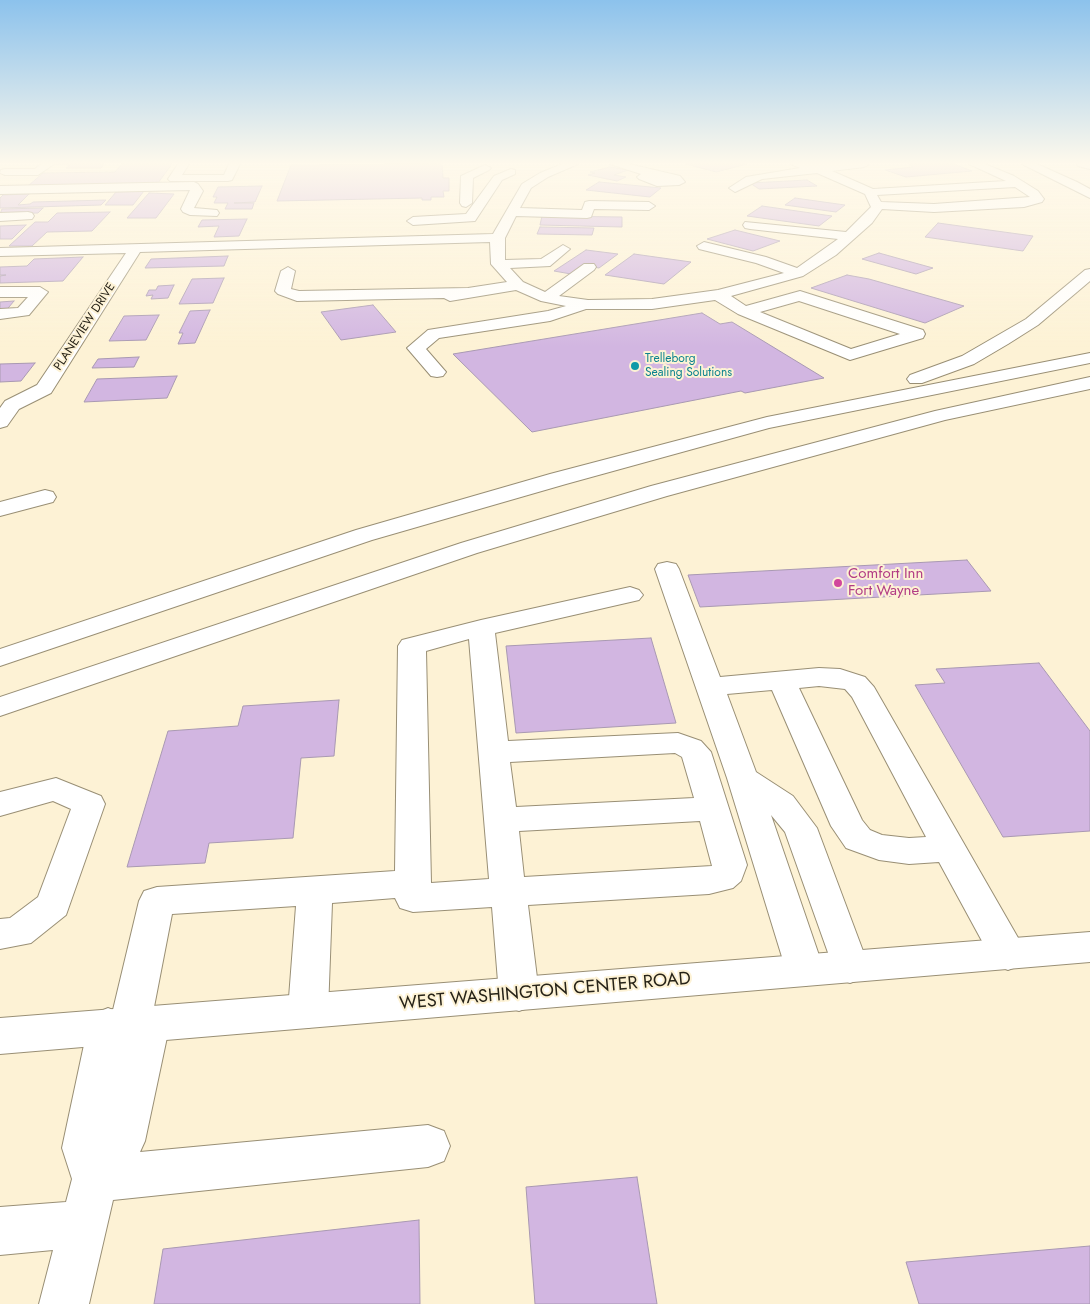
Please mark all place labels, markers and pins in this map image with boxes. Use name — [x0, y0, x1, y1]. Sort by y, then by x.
place label: Trelleborg Sealing Solutions — [645, 352, 732, 380]
marker: Trelleborg Sealing Solutions — [629, 360, 641, 372]
place label: Comfort Inn Fort Wayne — [848, 565, 923, 600]
marker: Comfort Inn Fort Wayne — [832, 577, 844, 589]

